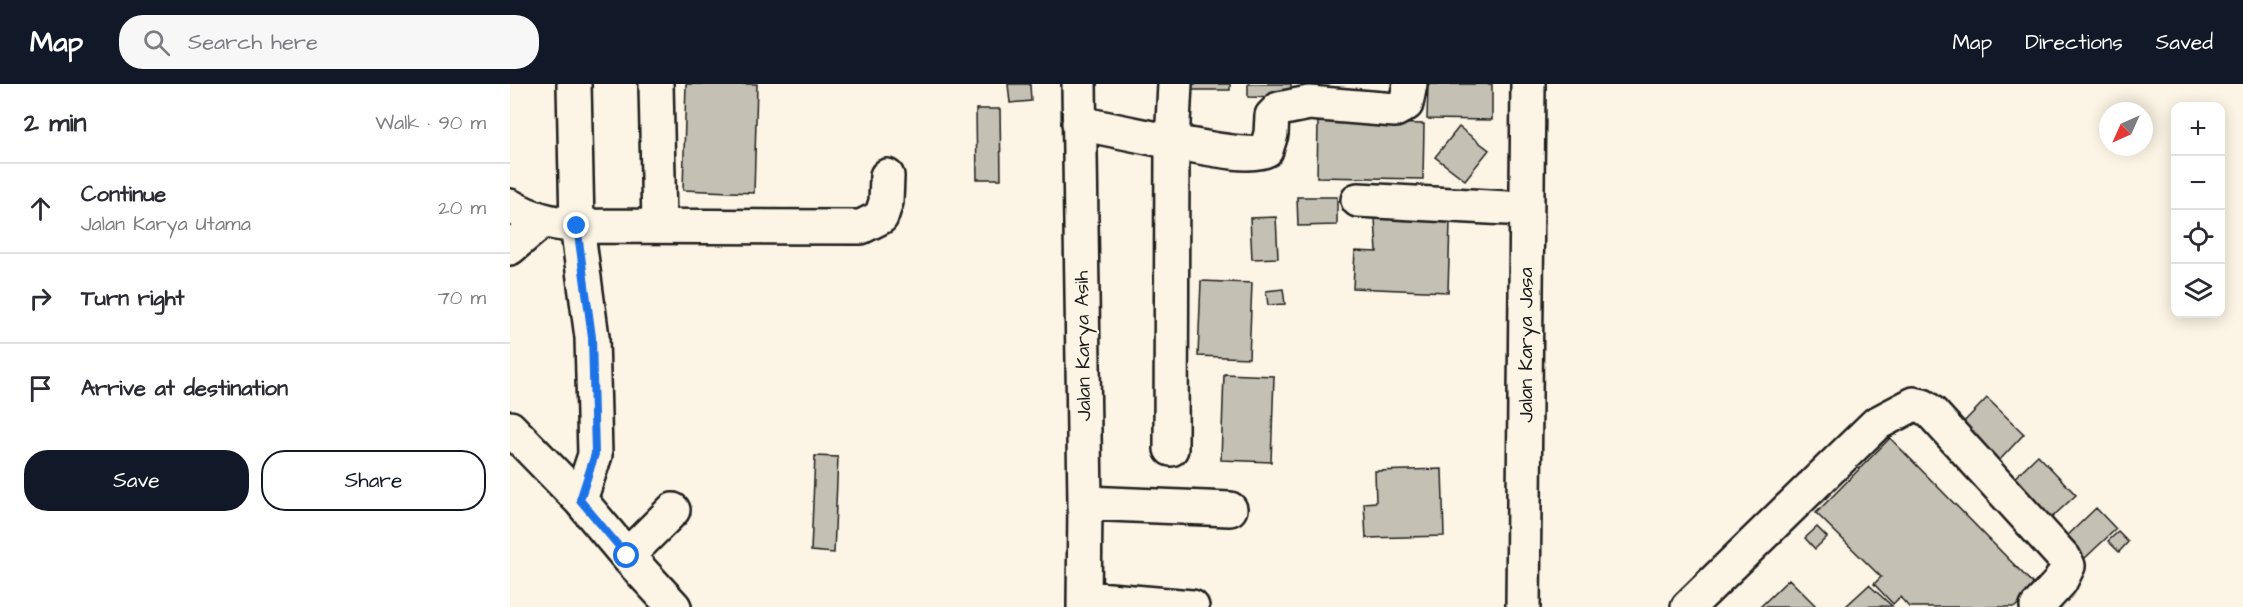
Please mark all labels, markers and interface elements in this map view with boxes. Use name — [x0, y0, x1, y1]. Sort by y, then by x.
search box — [119, 15, 539, 69]
text: Map — [30, 23, 83, 62]
icon: search — [140, 26, 173, 59]
text: Search here — [188, 27, 318, 58]
text: Map — [1952, 28, 1992, 57]
text: Directions — [2025, 28, 2123, 57]
text: Saved — [2156, 28, 2213, 57]
north arrow — [2099, 102, 2153, 156]
map controls — [2171, 102, 2225, 318]
button: + — [2171, 102, 2225, 156]
text: 2 min — [24, 105, 86, 141]
text: Walk · 90 m — [375, 109, 486, 137]
button: − — [2171, 156, 2225, 210]
text: Continue — [81, 179, 166, 210]
icon: ahead — [24, 192, 57, 225]
text: 20 m — [438, 194, 486, 222]
text: Jalan Karya Utama — [81, 210, 251, 238]
button: locate — [2171, 210, 2225, 264]
route end — [563, 212, 589, 238]
button: layers — [2171, 264, 2225, 318]
street label: Jalan Karya Jasa — [1512, 267, 1541, 423]
street label: Jalan Karya Asih — [1068, 270, 1099, 421]
icon: right — [24, 282, 57, 315]
text: Turn right — [81, 283, 184, 314]
text: 70 m — [438, 284, 486, 312]
icon: arrive — [24, 372, 57, 405]
text: Arrive at destination — [81, 373, 288, 404]
button: Save — [24, 450, 249, 511]
button: Share — [261, 450, 486, 511]
route start — [613, 542, 639, 568]

